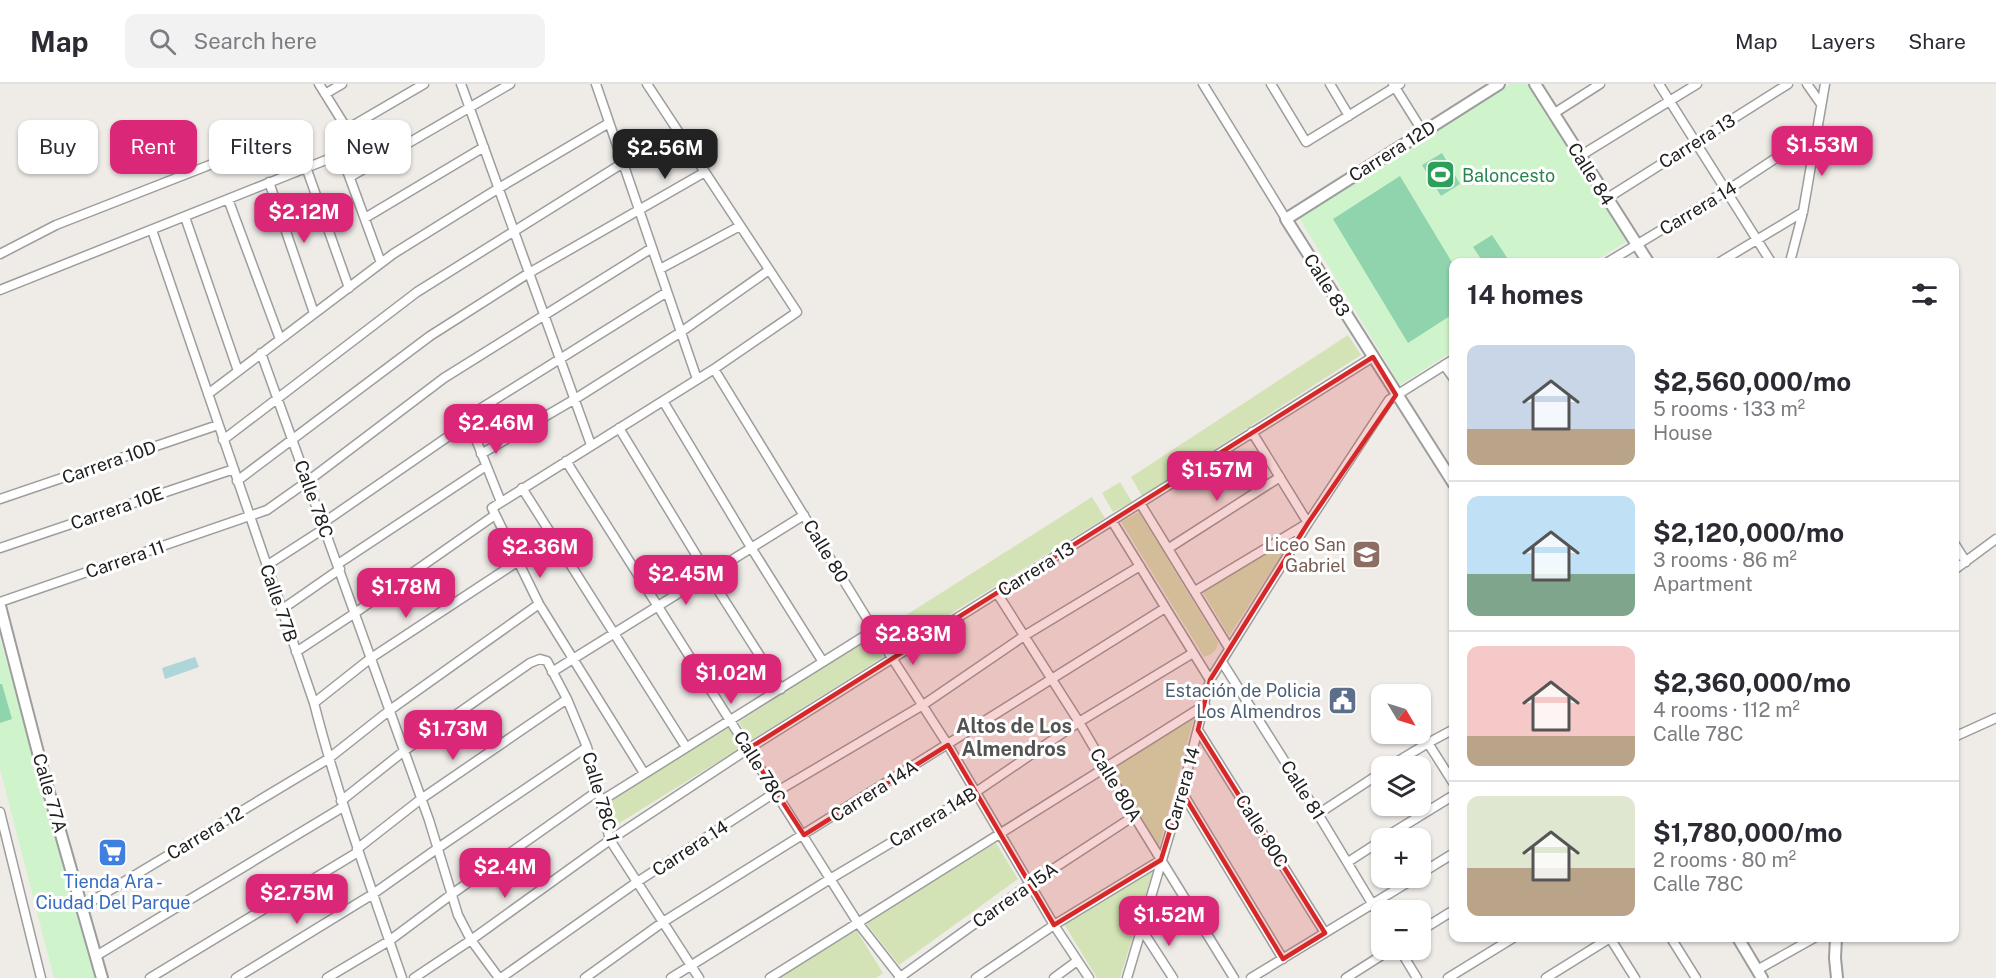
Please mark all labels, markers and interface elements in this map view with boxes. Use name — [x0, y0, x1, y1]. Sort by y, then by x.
search box — [125, 14, 545, 68]
text: Map — [30, 25, 89, 58]
icon: search — [146, 25, 179, 58]
text: Search here — [194, 28, 317, 54]
text: Map — [1735, 29, 1778, 54]
text: Layers — [1811, 29, 1875, 54]
text: Share — [1908, 29, 1966, 54]
street label: Carrera 13 — [1655, 109, 1739, 173]
street label: Carrera 12D — [1345, 116, 1439, 186]
chip: Buy — [18, 120, 98, 174]
chip: Rent — [110, 120, 197, 174]
chip: Filters — [209, 120, 313, 174]
chip: New — [325, 120, 411, 174]
pin: $1.53M — [1773, 126, 1871, 177]
pin: $2.56M — [616, 129, 714, 180]
text: $1.53M — [1786, 133, 1858, 157]
text: $2.56M — [627, 136, 703, 160]
street label: Calle 84 — [1564, 139, 1618, 209]
sports icon: Baloncesto — [1425, 159, 1457, 191]
place label: Baloncesto — [1462, 165, 1555, 186]
street label: Carrera 14 — [1656, 177, 1740, 239]
pin: $2.12M — [255, 193, 353, 244]
text: $2.12M — [268, 200, 340, 224]
street label: Calle 83 — [1300, 250, 1354, 320]
icon: filters — [1908, 278, 1941, 311]
text: 14 homes — [1467, 279, 1583, 310]
text: $2,560,000/mo — [1653, 366, 1851, 397]
icon: home — [1515, 369, 1587, 441]
text: 5 rooms · 133 m² — [1653, 397, 1805, 421]
pin: $2.46M — [447, 404, 545, 455]
text: $2.46M — [458, 411, 534, 435]
text: House — [1653, 421, 1713, 445]
street label: Carrera 10D — [59, 436, 159, 488]
pin: $1.57M — [1168, 451, 1266, 502]
street label: Calle 78C — [290, 457, 338, 541]
text: $1.57M — [1181, 458, 1253, 482]
street label: Carrera 10E — [68, 482, 166, 534]
street label: Calle 80 — [799, 516, 853, 586]
text: $2,120,000/mo — [1653, 517, 1844, 548]
icon: home — [1515, 520, 1587, 592]
pin: $2.36M — [491, 528, 589, 579]
place label: Liceo San Gabriel — [1264, 534, 1346, 576]
text: $2.36M — [502, 535, 578, 559]
street label: Carrera 11 — [83, 536, 167, 582]
street label: Carrera 13 — [994, 537, 1078, 601]
school or university icon: Liceo San Gabriel — [1351, 538, 1383, 570]
text: 3 rooms · 86 m² — [1653, 548, 1797, 572]
pin: $2.45M — [637, 555, 735, 606]
street label: Calle 77B — [256, 561, 302, 645]
text: $2.45M — [648, 562, 724, 586]
pin: $1.78M — [357, 568, 455, 619]
text: Apartment — [1653, 572, 1753, 596]
text: $1.78M — [371, 575, 441, 599]
pin: $2.83M — [864, 615, 962, 666]
text: $2.83M — [875, 622, 951, 646]
pin: $1.02M — [682, 654, 780, 705]
text: $1.02M — [695, 661, 767, 685]
text: $2,360,000/mo — [1653, 667, 1851, 698]
icon: home — [1515, 670, 1587, 742]
place label: Estación de Policia Los Almendros — [1165, 680, 1321, 722]
public building icon: Estación de Policia Los Almendros — [1326, 684, 1358, 716]
north arrow — [1371, 684, 1431, 744]
map controls — [1371, 684, 1431, 960]
text: 4 rooms · 112 m² — [1653, 698, 1800, 722]
pin: $1.73M — [404, 710, 502, 761]
district label: Altos de Los Almendros — [956, 714, 1072, 761]
text: $1.73M — [418, 717, 488, 741]
text: Calle 78C — [1653, 722, 1743, 746]
street label: Calle 78C — [730, 727, 790, 807]
street label: Calle 80A — [1086, 744, 1146, 826]
street label: Carrera 14 — [1160, 745, 1204, 833]
street label: Calle 78C 1 — [578, 749, 624, 845]
street label: Calle 77A — [29, 751, 71, 835]
street label: Carrera 14A — [827, 756, 922, 826]
button: layers — [1371, 756, 1431, 816]
street label: Calle 81 — [1277, 757, 1329, 823]
street label: Carrera 14B — [886, 783, 980, 851]
street label: Calle 80C — [1231, 791, 1293, 871]
street label: Carrera 12 — [163, 802, 247, 864]
street label: Carrera 14 — [648, 816, 732, 880]
text: $1,780,000/mo — [1653, 817, 1843, 848]
icon: home — [1515, 820, 1587, 892]
button: + — [1371, 828, 1431, 888]
supermarket icon: Tienda Ara - Ciudad Del Parque — [97, 836, 129, 868]
pin: $2.4M — [463, 848, 547, 899]
text: 2 rooms · 80 m² — [1653, 848, 1796, 872]
text: $2.4M — [473, 855, 537, 879]
street label: Carrera 15A — [968, 858, 1062, 932]
place label: Tienda Ara - Ciudad Del Parque — [35, 871, 191, 913]
text: Calle 78C — [1653, 872, 1743, 896]
pin: $2.75M — [248, 874, 346, 925]
text: $2.75M — [260, 881, 334, 905]
pin: $1.52M — [1120, 896, 1218, 947]
button: − — [1371, 900, 1431, 960]
text: $1.52M — [1133, 903, 1205, 927]

